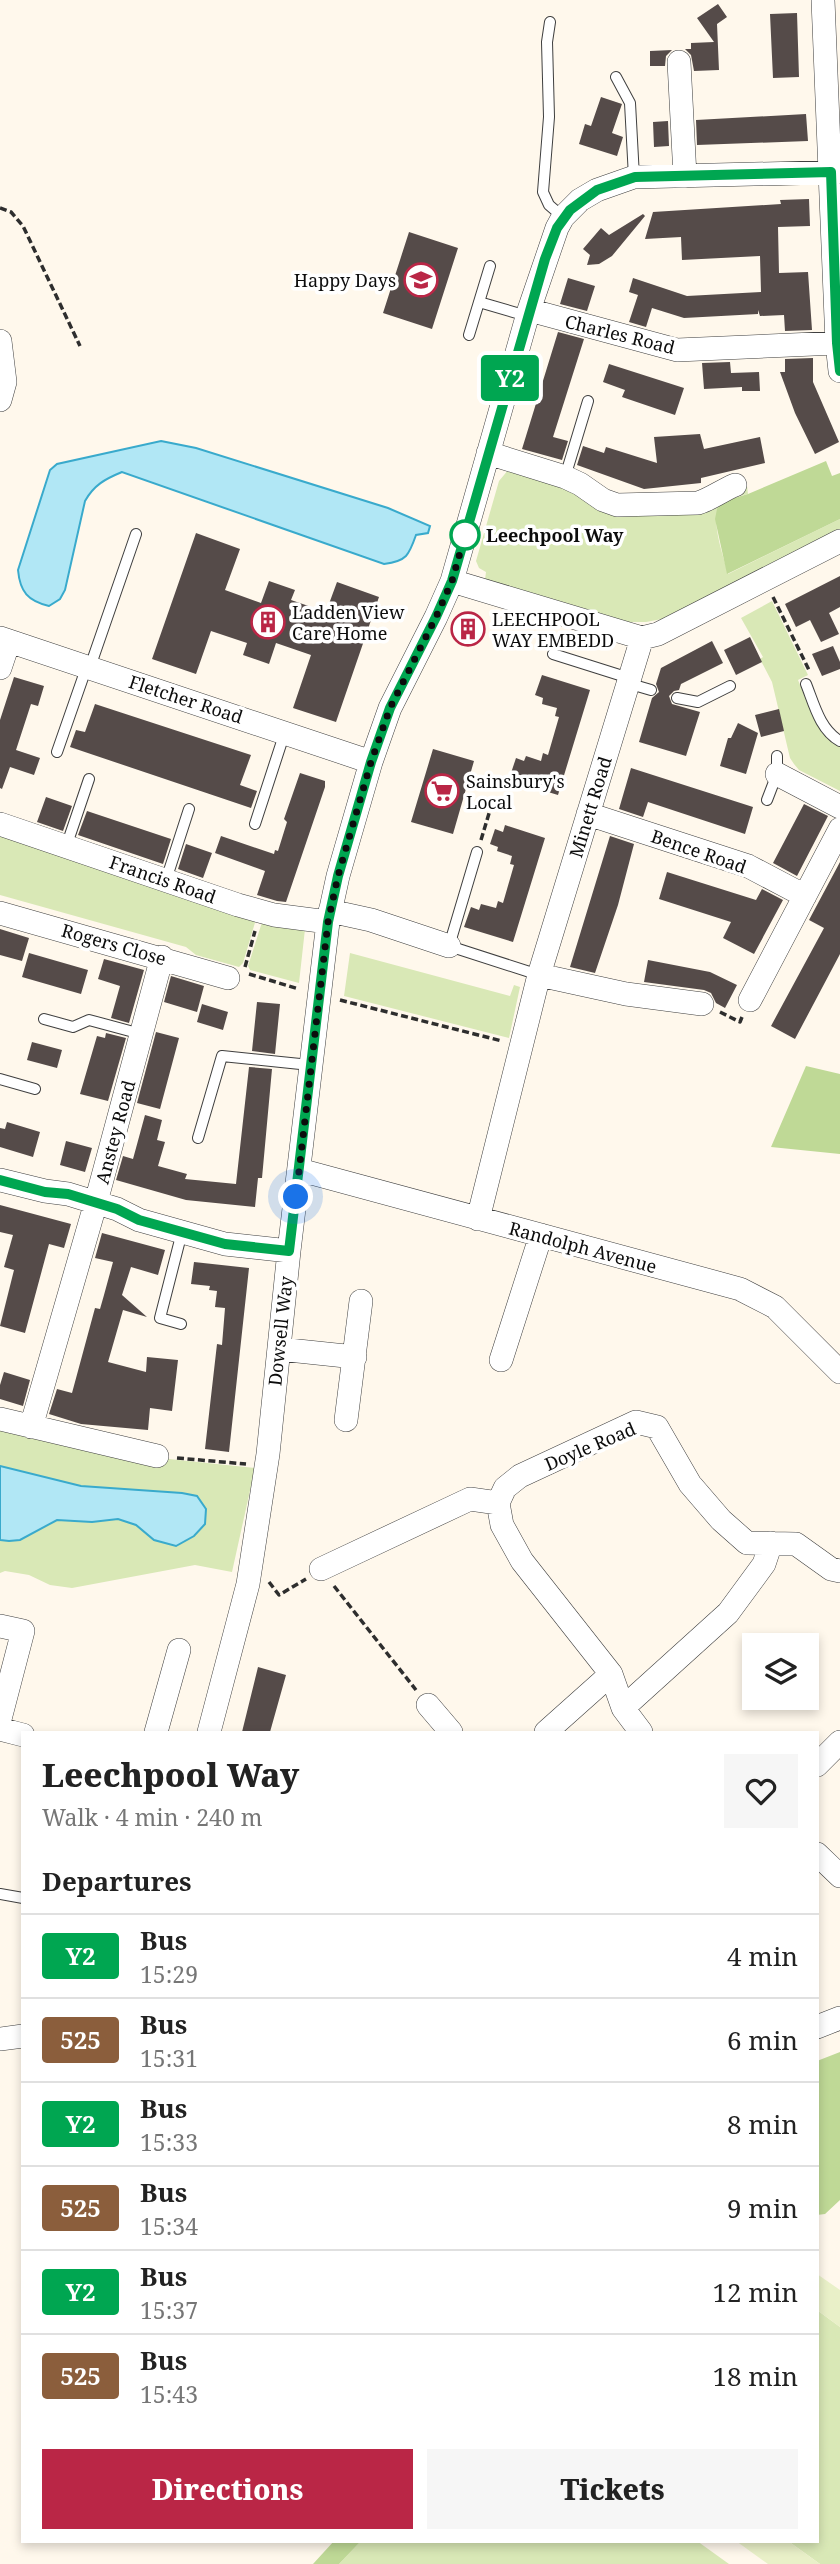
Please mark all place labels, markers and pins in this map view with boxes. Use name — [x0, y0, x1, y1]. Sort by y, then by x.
school or university icon: Happy Days — [402, 261, 440, 299]
place label: Happy Days — [294, 268, 396, 292]
marker: Leechpool Way — [450, 520, 480, 550]
place label: Leechpool Way — [486, 523, 624, 547]
place label: Ladden View Care Home — [292, 600, 405, 645]
building icon: Ladden View Care Home — [249, 603, 287, 641]
place label: LEECHPOOL WAY EMBEDD — [492, 607, 614, 652]
building icon: LEECHPOOL WAY EMBEDD — [449, 610, 487, 648]
place label: Sainsbury's Local — [466, 769, 565, 814]
supermarket icon: Sainsbury's Local — [423, 772, 461, 810]

